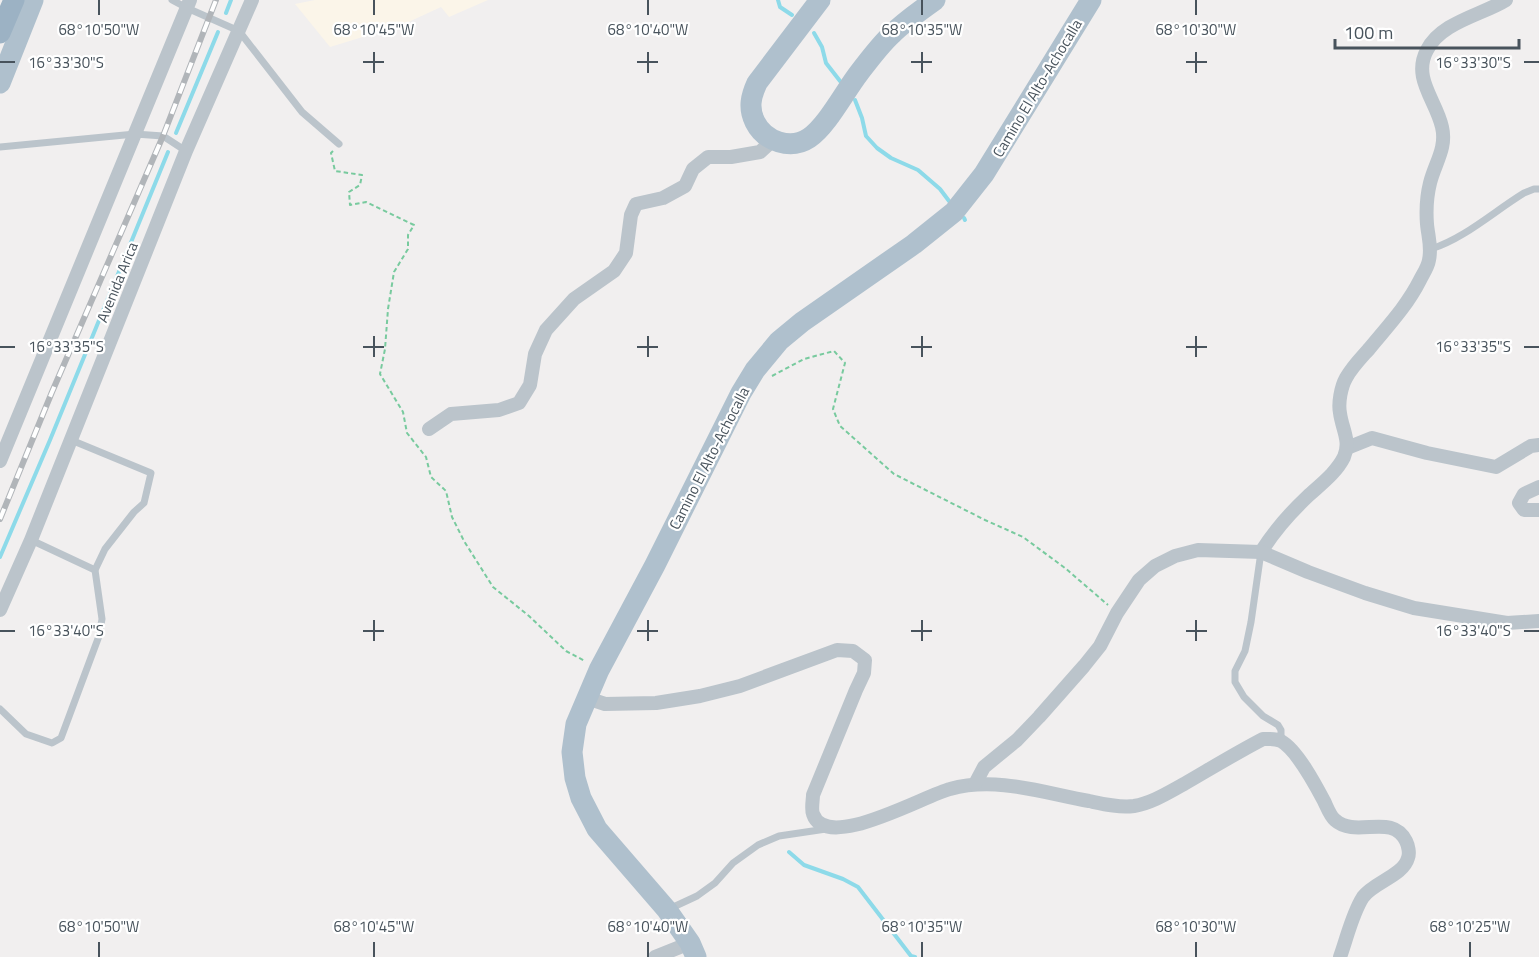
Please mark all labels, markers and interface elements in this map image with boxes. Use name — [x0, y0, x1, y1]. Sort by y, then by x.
scale bar — [1335, 12, 1520, 50]
street label: Camino El Alto-Achocalla — [987, 14, 1088, 162]
text: 68°10'50"W — [59, 18, 139, 41]
text: 68°10'45"W — [334, 18, 414, 41]
text: 68°10'40"W — [608, 18, 688, 41]
text: 68°10'35"W — [882, 18, 962, 41]
text: 68°10'30"W — [1156, 18, 1236, 41]
text: 100 m — [1344, 19, 1393, 46]
text: 16°33'30"S — [28, 51, 104, 74]
text: 16°33'30"S — [1435, 51, 1511, 74]
street label: Avenida Arica — [90, 238, 144, 326]
text: 16°33'35"S — [28, 335, 104, 358]
text: 16°33'35"S — [1435, 335, 1511, 358]
street label: Camino El Alto-Achocalla — [663, 382, 755, 533]
text: 16°33'40"S — [28, 619, 104, 642]
text: 16°33'40"S — [1435, 619, 1511, 642]
text: 68°10'50"W — [59, 915, 139, 938]
text: 68°10'45"W — [334, 915, 414, 938]
text: 68°10'40"W — [608, 915, 688, 938]
text: 68°10'35"W — [882, 915, 962, 938]
text: 68°10'30"W — [1156, 915, 1236, 938]
text: 68°10'25"W — [1430, 915, 1510, 938]

